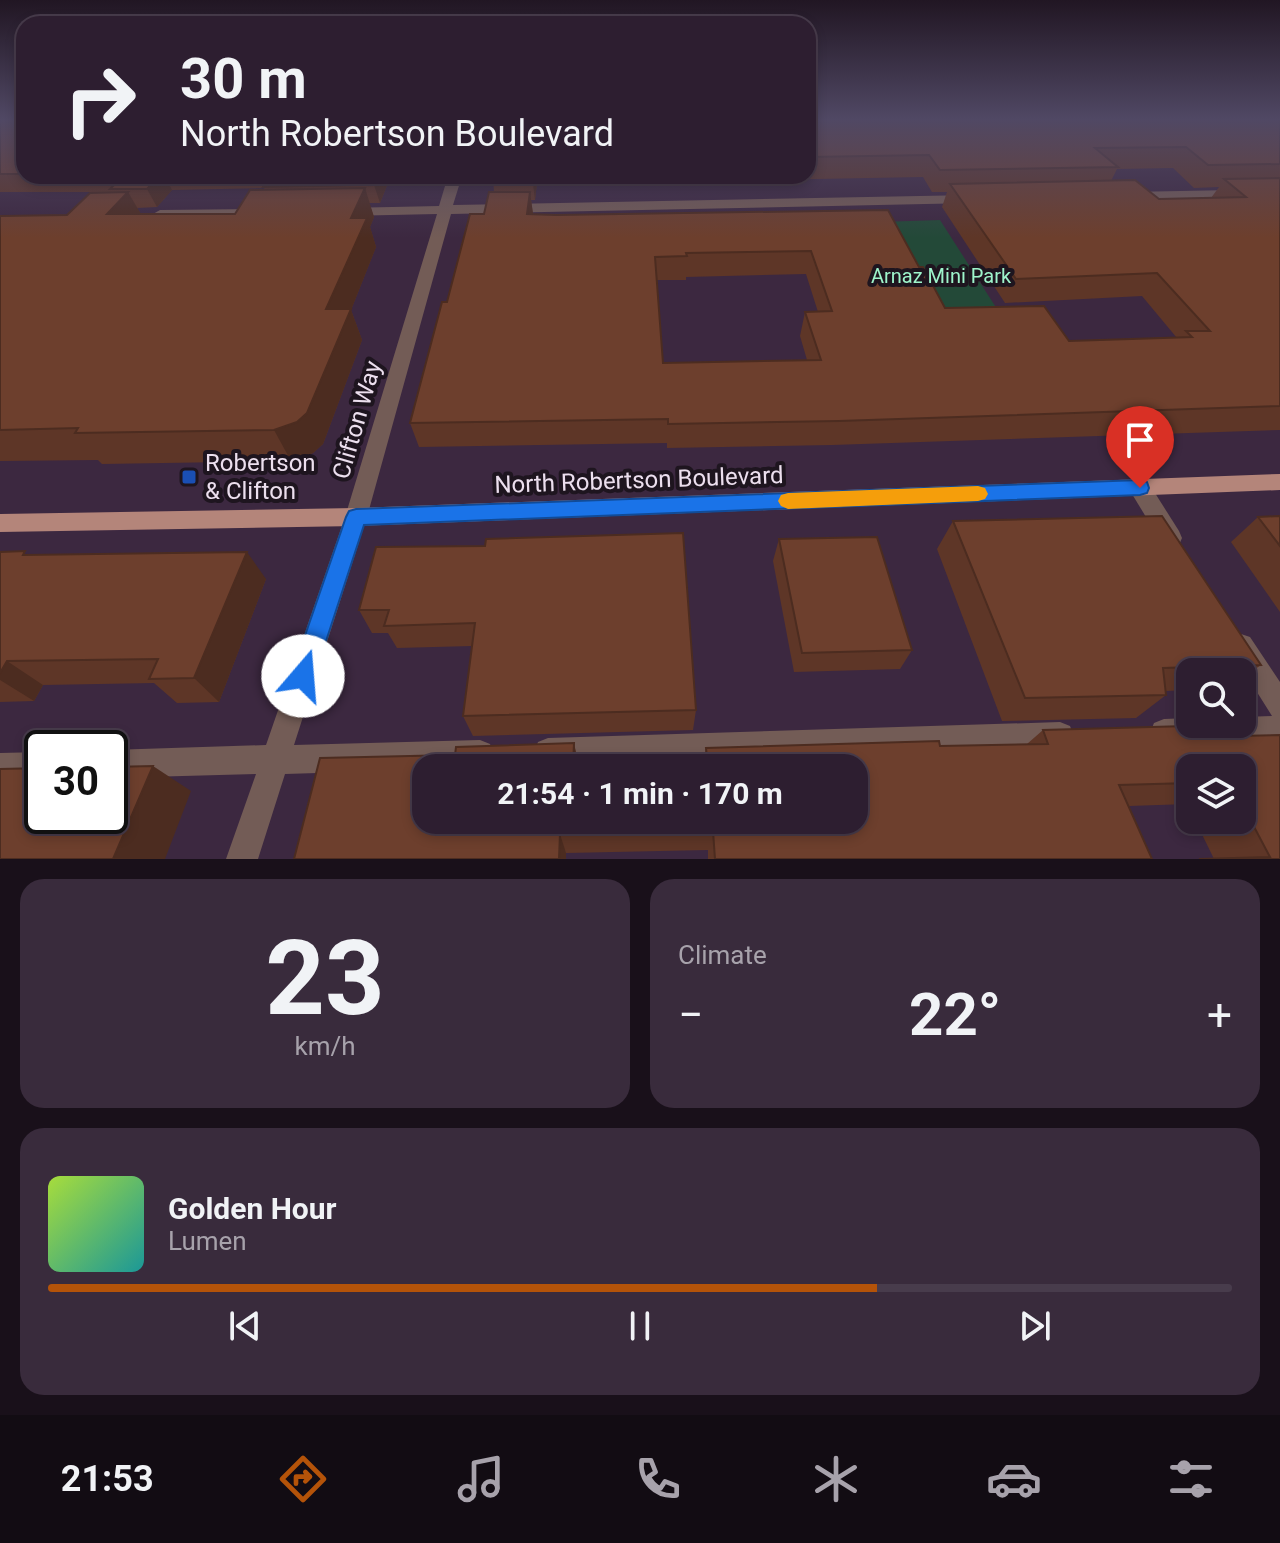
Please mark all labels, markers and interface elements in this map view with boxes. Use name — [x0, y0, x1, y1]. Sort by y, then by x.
text: 30 m — [180, 46, 307, 112]
icon: right — [48, 48, 152, 152]
text: North Robertson Boulevard — [180, 113, 614, 155]
park label: Arnaz Mini Park — [871, 264, 1012, 288]
street label: Clifton Way — [327, 357, 387, 482]
pin — [1106, 406, 1174, 488]
icon: arrive — [1118, 418, 1162, 462]
place label: Robertson & Clifton — [205, 449, 316, 505]
street label: North Robertson Boulevard — [494, 461, 784, 499]
marker: Robertson & Clifton — [180, 468, 198, 486]
position arrow — [261, 634, 345, 718]
map controls — [1176, 658, 1256, 834]
button: search — [1176, 658, 1256, 738]
speed limit sign: 30 — [24, 730, 128, 834]
button: layers — [1176, 754, 1256, 834]
text: 21:54 · 1 min · 170 m — [497, 776, 783, 811]
text: 23 — [265, 918, 385, 1039]
text: Climate — [678, 940, 767, 970]
text: 22° — [909, 979, 1001, 1050]
text: − — [678, 989, 703, 1041]
text: + — [1207, 989, 1232, 1041]
text: km/h — [294, 1031, 356, 1061]
text: Golden Hour — [168, 1191, 337, 1226]
text: Lumen — [168, 1226, 247, 1256]
icon: previous — [223, 1304, 267, 1348]
icon: pause — [618, 1304, 662, 1348]
icon: next — [1013, 1304, 1057, 1348]
icon: directions — [275, 1451, 331, 1507]
icon: music — [453, 1451, 509, 1507]
icon: phone — [630, 1451, 686, 1507]
icon: climate — [808, 1451, 864, 1507]
icon: car — [986, 1451, 1042, 1507]
icon: filters — [1163, 1451, 1219, 1507]
text: 21:53 — [61, 1458, 154, 1500]

